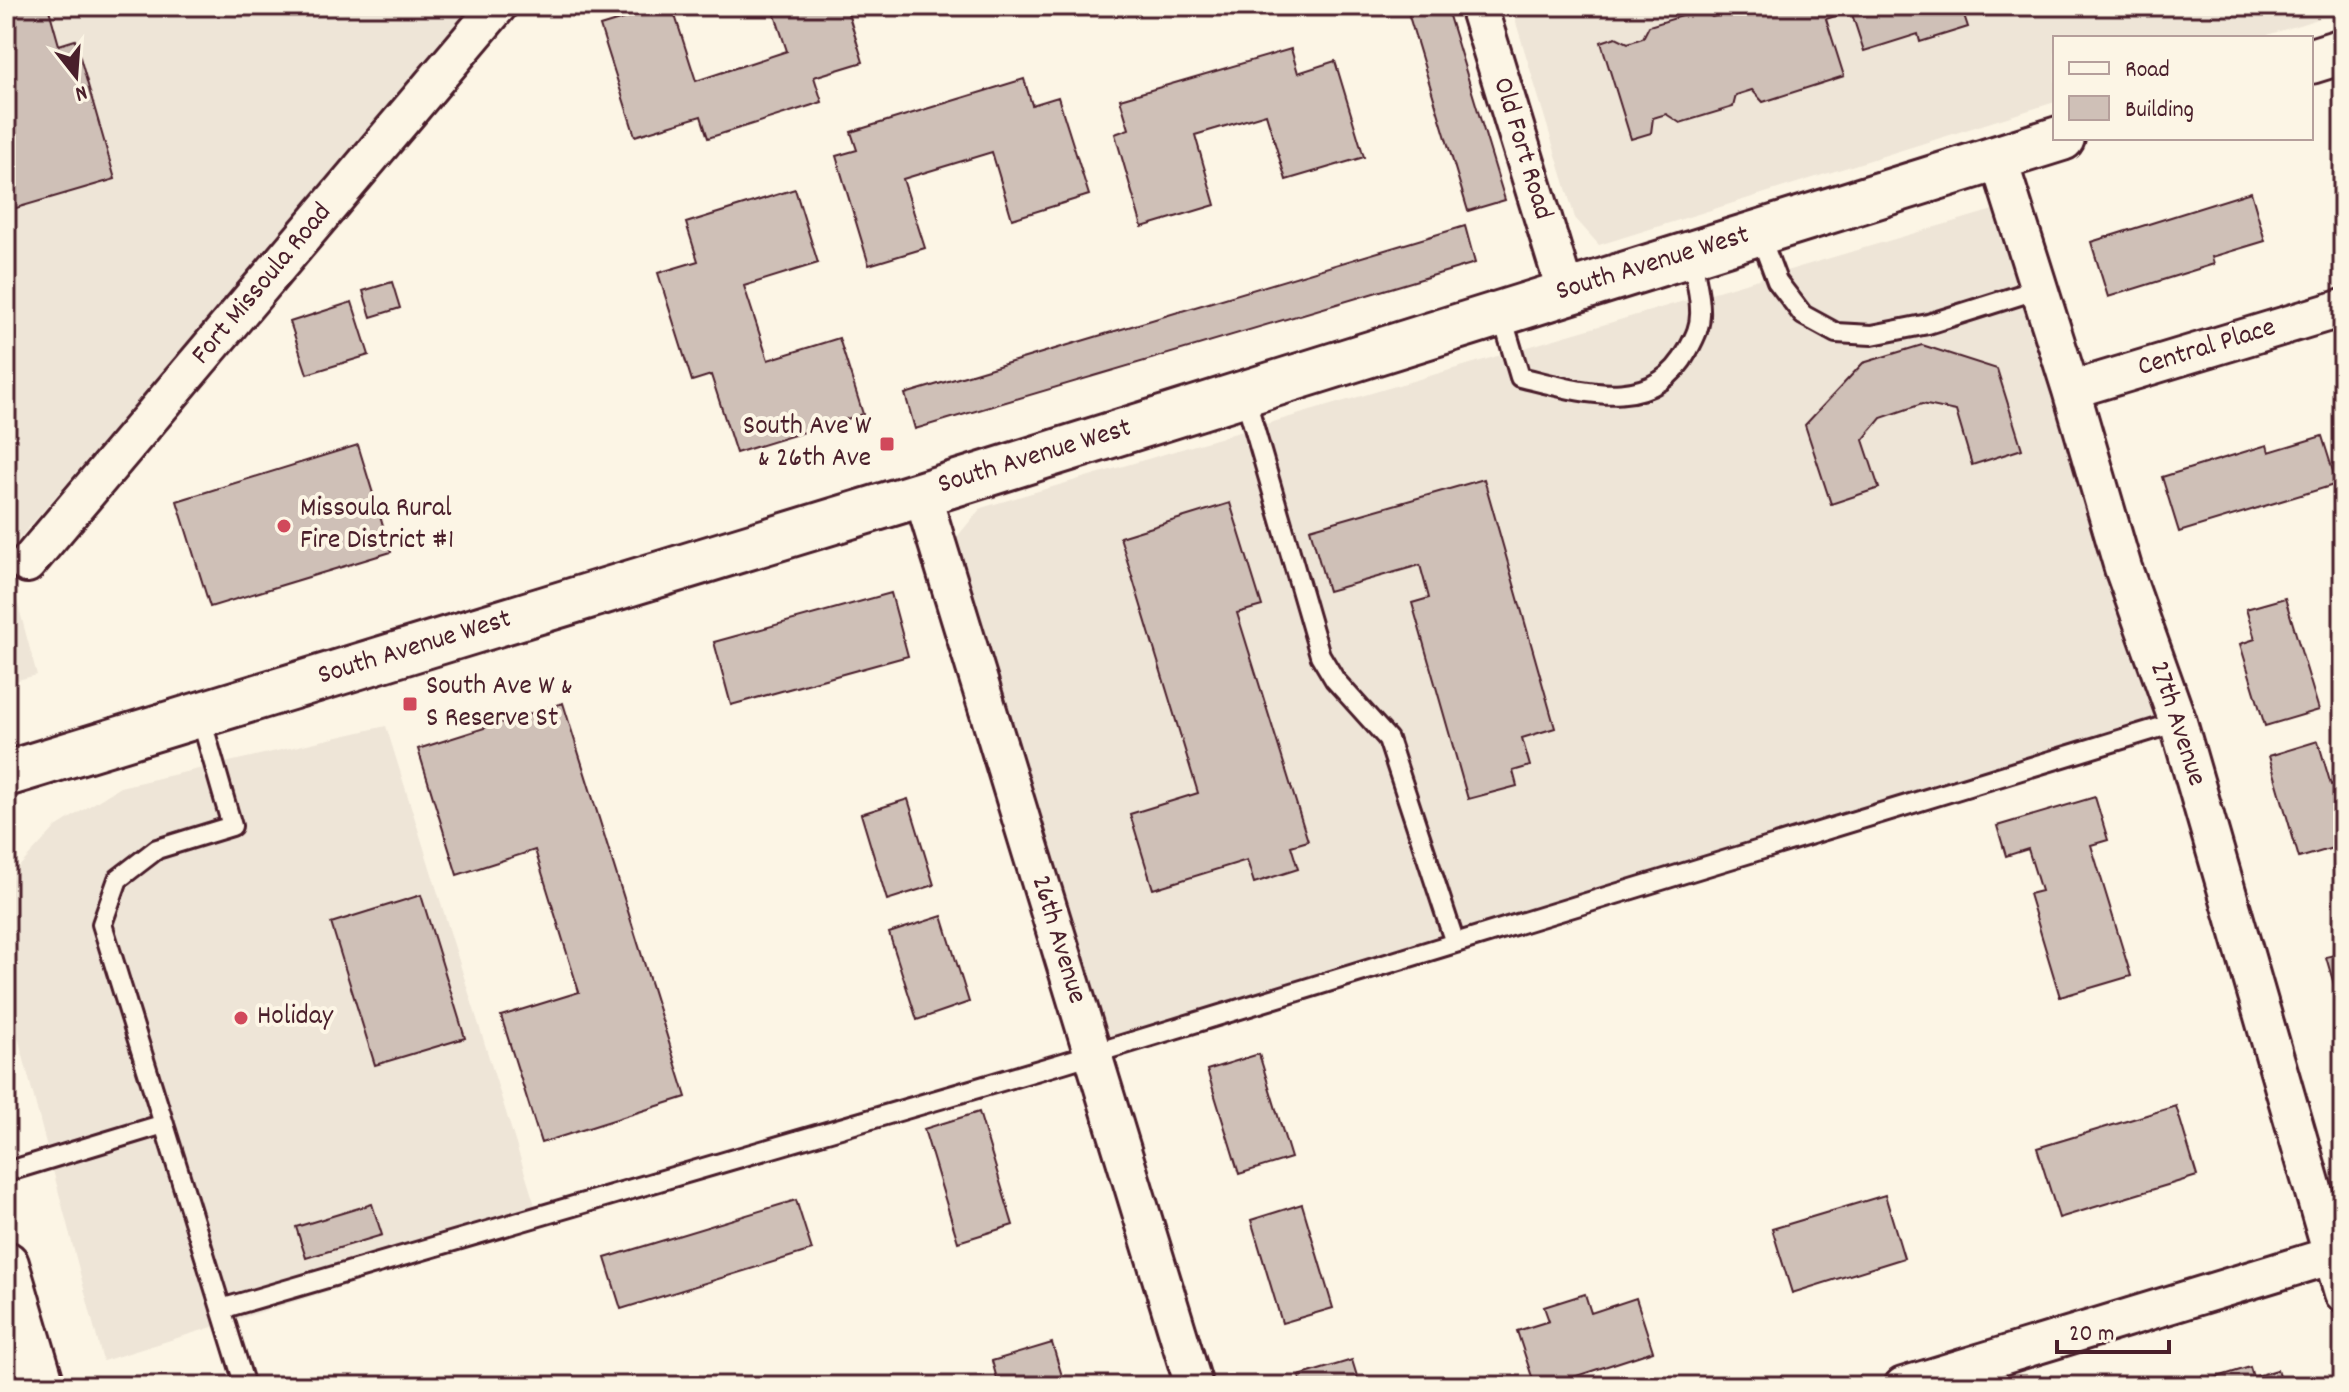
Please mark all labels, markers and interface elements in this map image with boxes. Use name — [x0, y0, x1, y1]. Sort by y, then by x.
north arrow — [36, 36, 116, 116]
legend — [2053, 36, 2313, 140]
text: Road — [2125, 54, 2170, 88]
street label: Old Fort Road — [1480, 73, 1562, 225]
text: N — [71, 75, 91, 108]
text: Building — [2125, 94, 2194, 128]
street label: Fort Missoula Road — [183, 195, 343, 375]
street label: South Avenue West — [1552, 217, 1754, 313]
street label: Central Place — [2133, 309, 2281, 389]
place label: South Ave W & 26th Ave — [743, 408, 872, 480]
street label: South Avenue West — [934, 410, 1136, 506]
marker: South Ave W & 26th Ave — [878, 435, 896, 453]
place label: Missoula Rural Fire District #1 — [300, 490, 454, 562]
marker: Missoula Rural Fire District #1 — [275, 517, 293, 535]
street label: South Avenue West — [314, 601, 516, 697]
street label: 27th Avenue — [2137, 656, 2215, 792]
place label: South Ave W & S Reserve St — [426, 668, 573, 740]
marker: South Ave W & S Reserve St — [401, 695, 419, 713]
street label: 26th Avenue — [1019, 871, 1095, 1009]
place label: Holiday — [257, 998, 334, 1038]
marker: Holiday — [232, 1009, 250, 1027]
scale bar — [2057, 1304, 2169, 1354]
text: 20 m — [2069, 1318, 2115, 1352]

